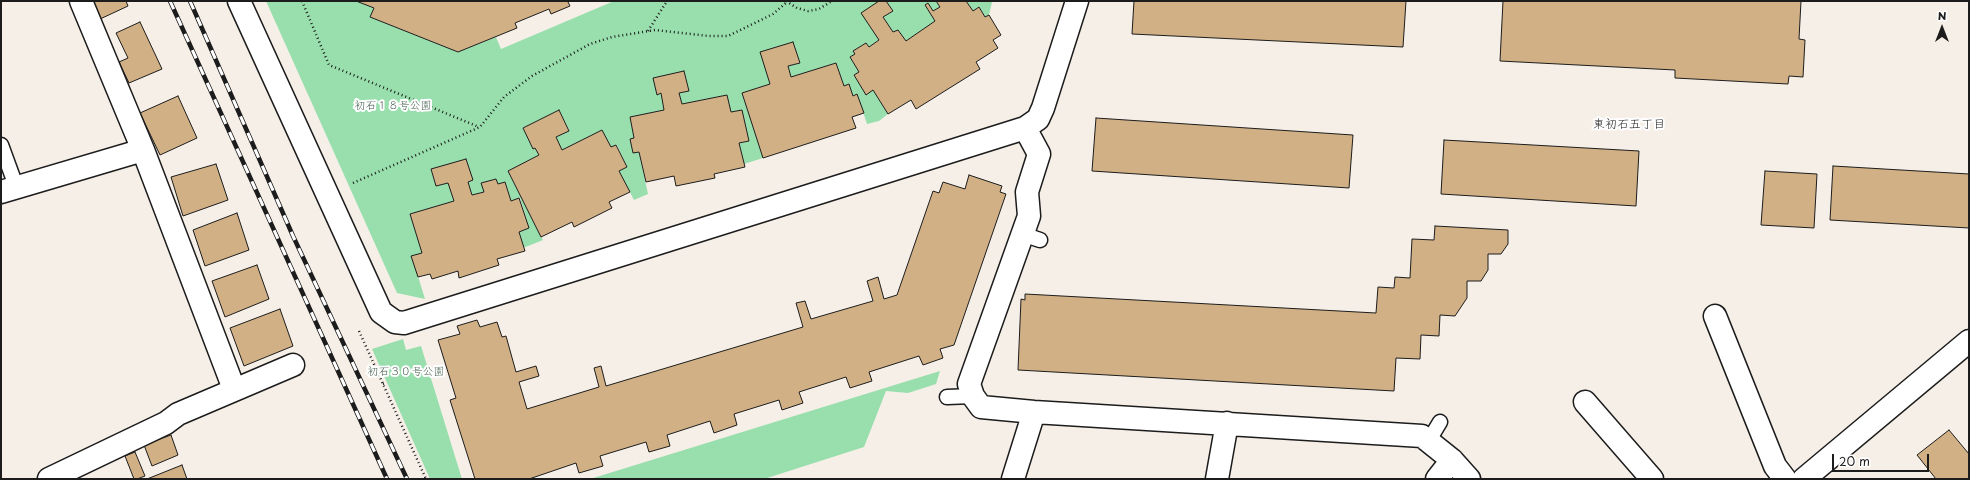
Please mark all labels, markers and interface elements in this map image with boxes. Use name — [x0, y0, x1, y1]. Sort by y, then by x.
text: N — [1938, 7, 1946, 24]
north arrow — [1922, 8, 1962, 48]
park label: 初石１８号公園 — [355, 99, 431, 113]
district label: 東初石五丁目 — [1593, 118, 1665, 132]
park label: 初石３０号公園 — [368, 365, 444, 379]
scale bar — [1834, 446, 1931, 472]
text: 20 m — [1839, 452, 1870, 470]

